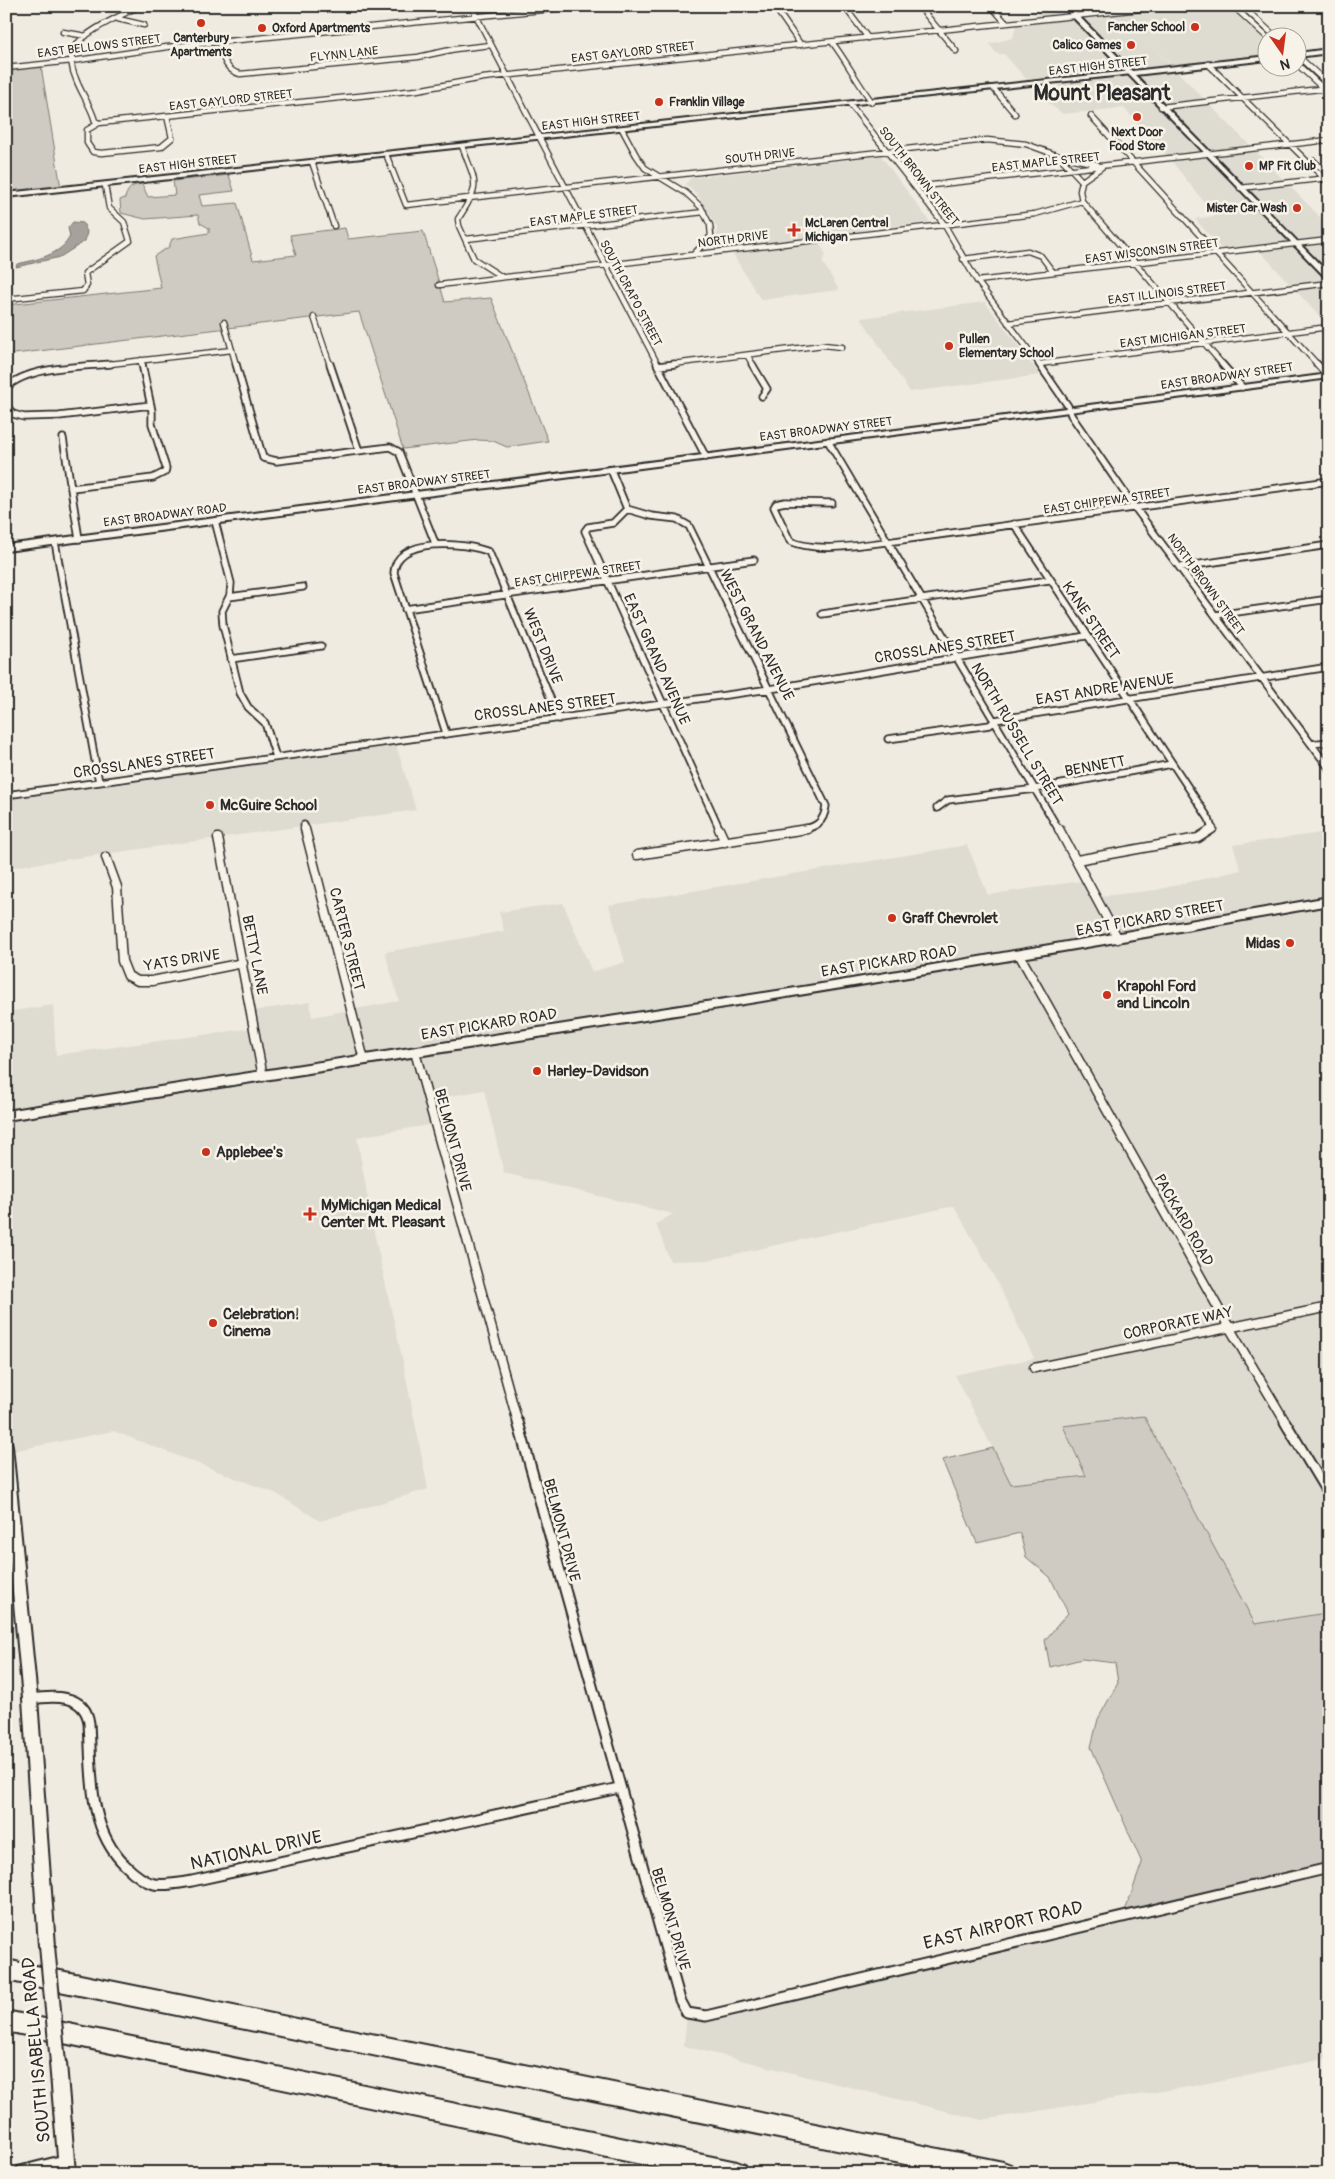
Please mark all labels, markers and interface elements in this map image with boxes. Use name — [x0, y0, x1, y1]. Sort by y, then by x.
marker: Canterbury Apartments — [195, 17, 207, 29]
place label: Fancher School — [1107, 20, 1185, 35]
place label: Oxford Apartments — [272, 21, 371, 36]
marker: Fancher School — [1189, 21, 1201, 33]
marker: Oxford Apartments — [256, 22, 268, 34]
north arrow — [1258, 28, 1308, 78]
street label: EAST BELLOWS STREET — [37, 31, 162, 62]
place label: Canterbury Apartments — [170, 31, 232, 60]
place label: Calico Games — [1052, 38, 1122, 53]
street label: EAST GAYLORD STREET — [570, 39, 696, 66]
marker: Calico Games — [1125, 39, 1137, 51]
street label: FLYNN LANE — [309, 43, 379, 66]
street label: EAST HIGH STREET — [1048, 54, 1148, 79]
text: N — [1278, 55, 1292, 74]
district label: Mount Pleasant — [1033, 80, 1171, 107]
street label: EAST GAYLORD STREET — [168, 87, 294, 114]
place label: Franklin Village — [669, 95, 745, 110]
marker: Franklin Village — [653, 96, 665, 108]
street label: EAST HIGH STREET — [541, 109, 641, 134]
marker: Next Door Food Store — [1131, 111, 1143, 123]
street label: SOUTH BROWN STREET — [875, 124, 962, 229]
place label: Next Door Food Store — [1109, 125, 1166, 154]
street label: SOUTH DRIVE — [724, 145, 796, 168]
street label: EAST MAPLE STREET — [991, 149, 1101, 176]
street label: EAST HIGH STREET — [138, 152, 238, 177]
place label: MP Fit Club — [1259, 159, 1316, 174]
marker: MP Fit Club — [1243, 160, 1255, 172]
place label: Mister Car Wash — [1207, 201, 1287, 216]
street label: EAST MAPLE STREET — [529, 202, 639, 231]
marker: Mister Car Wash — [1291, 202, 1303, 214]
place label: McLaren Central Michigan — [805, 216, 889, 245]
marker: McLaren Central Michigan — [787, 223, 801, 237]
street label: NORTH DRIVE — [697, 228, 769, 251]
street label: EAST WISCONSIN STREET — [1084, 236, 1220, 267]
street label: SOUTH CRAPO STREET — [596, 238, 665, 349]
street label: EAST ILLINOIS STREET — [1107, 279, 1227, 308]
street label: EAST MICHIGAN STREET — [1119, 321, 1247, 352]
place label: Pullen Elementary School — [959, 332, 1054, 361]
marker: Pullen Elementary School — [943, 340, 955, 352]
street label: EAST BROADWAY STREET — [1160, 360, 1295, 393]
street label: EAST BROADWAY STREET — [759, 414, 894, 445]
street label: EAST BROADWAY STREET — [357, 467, 492, 498]
street label: EAST CHIPPEWA STREET — [1043, 485, 1172, 518]
street label: EAST BROADWAY ROAD — [103, 500, 228, 530]
street label: NORTH BROWN STREET — [1164, 531, 1248, 638]
street label: EAST CHIPPEWA STREET — [514, 558, 643, 591]
street label: WEST GRAND AVENUE — [715, 566, 798, 704]
street label: KANE STREET — [1058, 578, 1124, 663]
street label: EAST GRAND AVENUE — [619, 591, 694, 728]
street label: WEST DRIVE — [519, 606, 566, 687]
street label: CROSSLANES STREET — [873, 627, 1017, 668]
street label: NORTH RUSSELL STREET — [966, 659, 1067, 809]
street label: EAST ANDRE AVENUE — [1035, 669, 1176, 710]
street label: CROSSLANES STREET — [473, 689, 617, 726]
street label: CROSSLANES STREET — [72, 744, 216, 783]
street label: BENNETT — [1063, 752, 1127, 781]
place label: McGuire School — [220, 796, 317, 815]
marker: McGuire School — [204, 799, 216, 811]
street label: CARTER STREET — [325, 886, 368, 993]
street label: EAST PICKARD STREET — [1075, 896, 1225, 941]
place label: Graff Chevrolet — [902, 909, 999, 928]
marker: Graff Chevrolet — [886, 912, 898, 924]
street label: BETTY LANE — [237, 914, 272, 997]
place label: Midas — [1245, 934, 1280, 953]
marker: Midas — [1284, 937, 1296, 949]
street label: EAST PICKARD ROAD — [820, 941, 958, 982]
street label: YATS DRIVE — [142, 945, 222, 976]
place label: Krapohl Ford and Lincoln — [1117, 977, 1196, 1013]
marker: Krapohl Ford and Lincoln — [1101, 989, 1113, 1001]
street label: EAST PICKARD ROAD — [420, 1004, 558, 1045]
place label: Harley-Davidson — [547, 1062, 649, 1081]
marker: Harley-Davidson — [531, 1065, 543, 1077]
street label: BELMONT DRIVE — [430, 1087, 475, 1194]
place label: Applebee's — [216, 1143, 283, 1162]
marker: Applebee's — [200, 1146, 212, 1158]
street label: PACKARD ROAD — [1150, 1171, 1218, 1270]
place label: MyMichigan Medical Center Mt. Pleasant — [321, 1196, 446, 1232]
marker: MyMichigan Medical Center Mt. Pleasant — [303, 1207, 317, 1221]
street label: CORPORATE WAY — [1122, 1303, 1235, 1344]
place label: Celebration! Cinema — [223, 1305, 299, 1341]
marker: Celebration! Cinema — [207, 1317, 219, 1329]
street label: BELMONT DRIVE — [539, 1477, 584, 1584]
street label: NATIONAL DRIVE — [188, 1825, 324, 1876]
street label: BELMONT DRIVE — [647, 1866, 694, 1973]
street label: EAST AIRPORT ROAD — [921, 1896, 1085, 1955]
street label: SOUTH ISABELLA ROAD — [17, 1956, 56, 2144]

